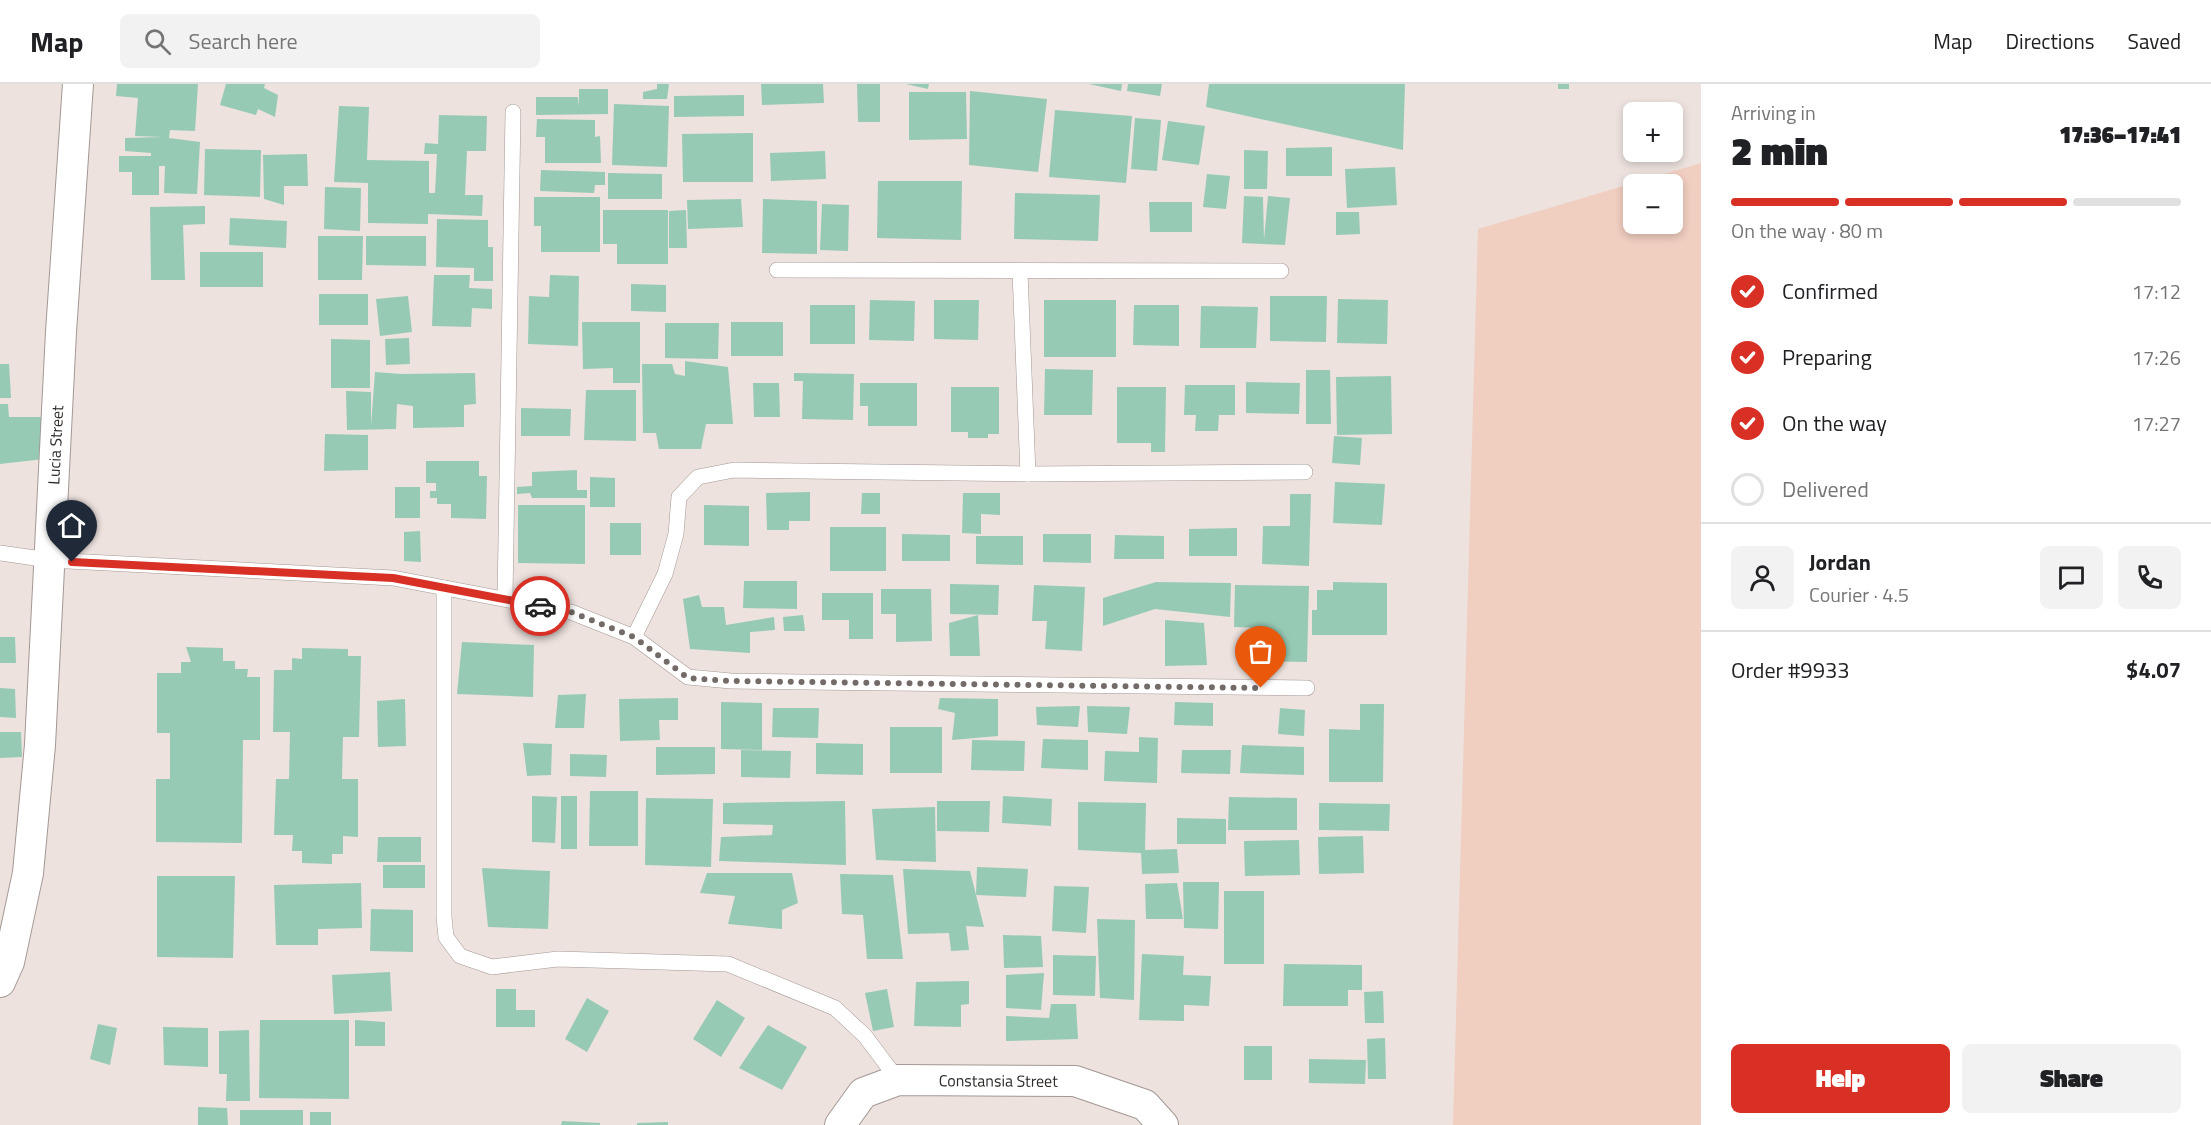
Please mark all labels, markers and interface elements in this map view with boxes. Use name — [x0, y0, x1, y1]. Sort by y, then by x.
search box — [120, 14, 540, 68]
text: Map — [30, 20, 84, 63]
text: Search here — [189, 24, 298, 58]
icon: search — [141, 25, 174, 58]
text: Map — [1933, 25, 1973, 57]
text: Directions — [2006, 25, 2095, 57]
text: Saved — [2128, 25, 2181, 57]
text: Arriving in — [1731, 97, 1816, 128]
map controls — [1623, 102, 1683, 234]
button: + — [1623, 102, 1683, 162]
text: 17:36–17:41 — [2059, 118, 2181, 152]
text: 2 min — [1731, 121, 1828, 180]
button: − — [1623, 174, 1683, 234]
text: On the way · 80 m — [1731, 215, 1883, 246]
text: Confirmed — [1782, 274, 1878, 308]
icon: check — [1731, 275, 1764, 308]
text: 17:12 — [2132, 276, 2181, 307]
text: Preparing — [1782, 340, 1872, 374]
icon: check — [1731, 341, 1764, 374]
text: 17:26 — [2132, 342, 2181, 373]
street label: Lucia Street — [41, 404, 69, 485]
text: On the way — [1782, 406, 1887, 440]
icon: check — [1731, 407, 1764, 440]
text: 17:27 — [2132, 408, 2181, 439]
text: Delivered — [1782, 472, 1869, 506]
pin — [46, 500, 97, 562]
icon: home — [55, 509, 88, 542]
text: Jordan — [1809, 545, 1871, 579]
button: person — [1731, 546, 1794, 609]
button: chat — [2040, 546, 2103, 609]
button: phone — [2118, 546, 2181, 609]
courier — [510, 576, 570, 636]
text: Courier · 4.5 — [1809, 579, 1909, 610]
icon: car — [524, 590, 557, 623]
pin — [1235, 626, 1286, 688]
icon: bag — [1244, 635, 1277, 668]
text: Order #9933 — [1731, 653, 1850, 687]
text: $4.07 — [2126, 653, 2181, 687]
button: Help — [1731, 1044, 1950, 1113]
button: Share — [1962, 1044, 2181, 1113]
street label: Constansia Street — [939, 1068, 1058, 1093]

